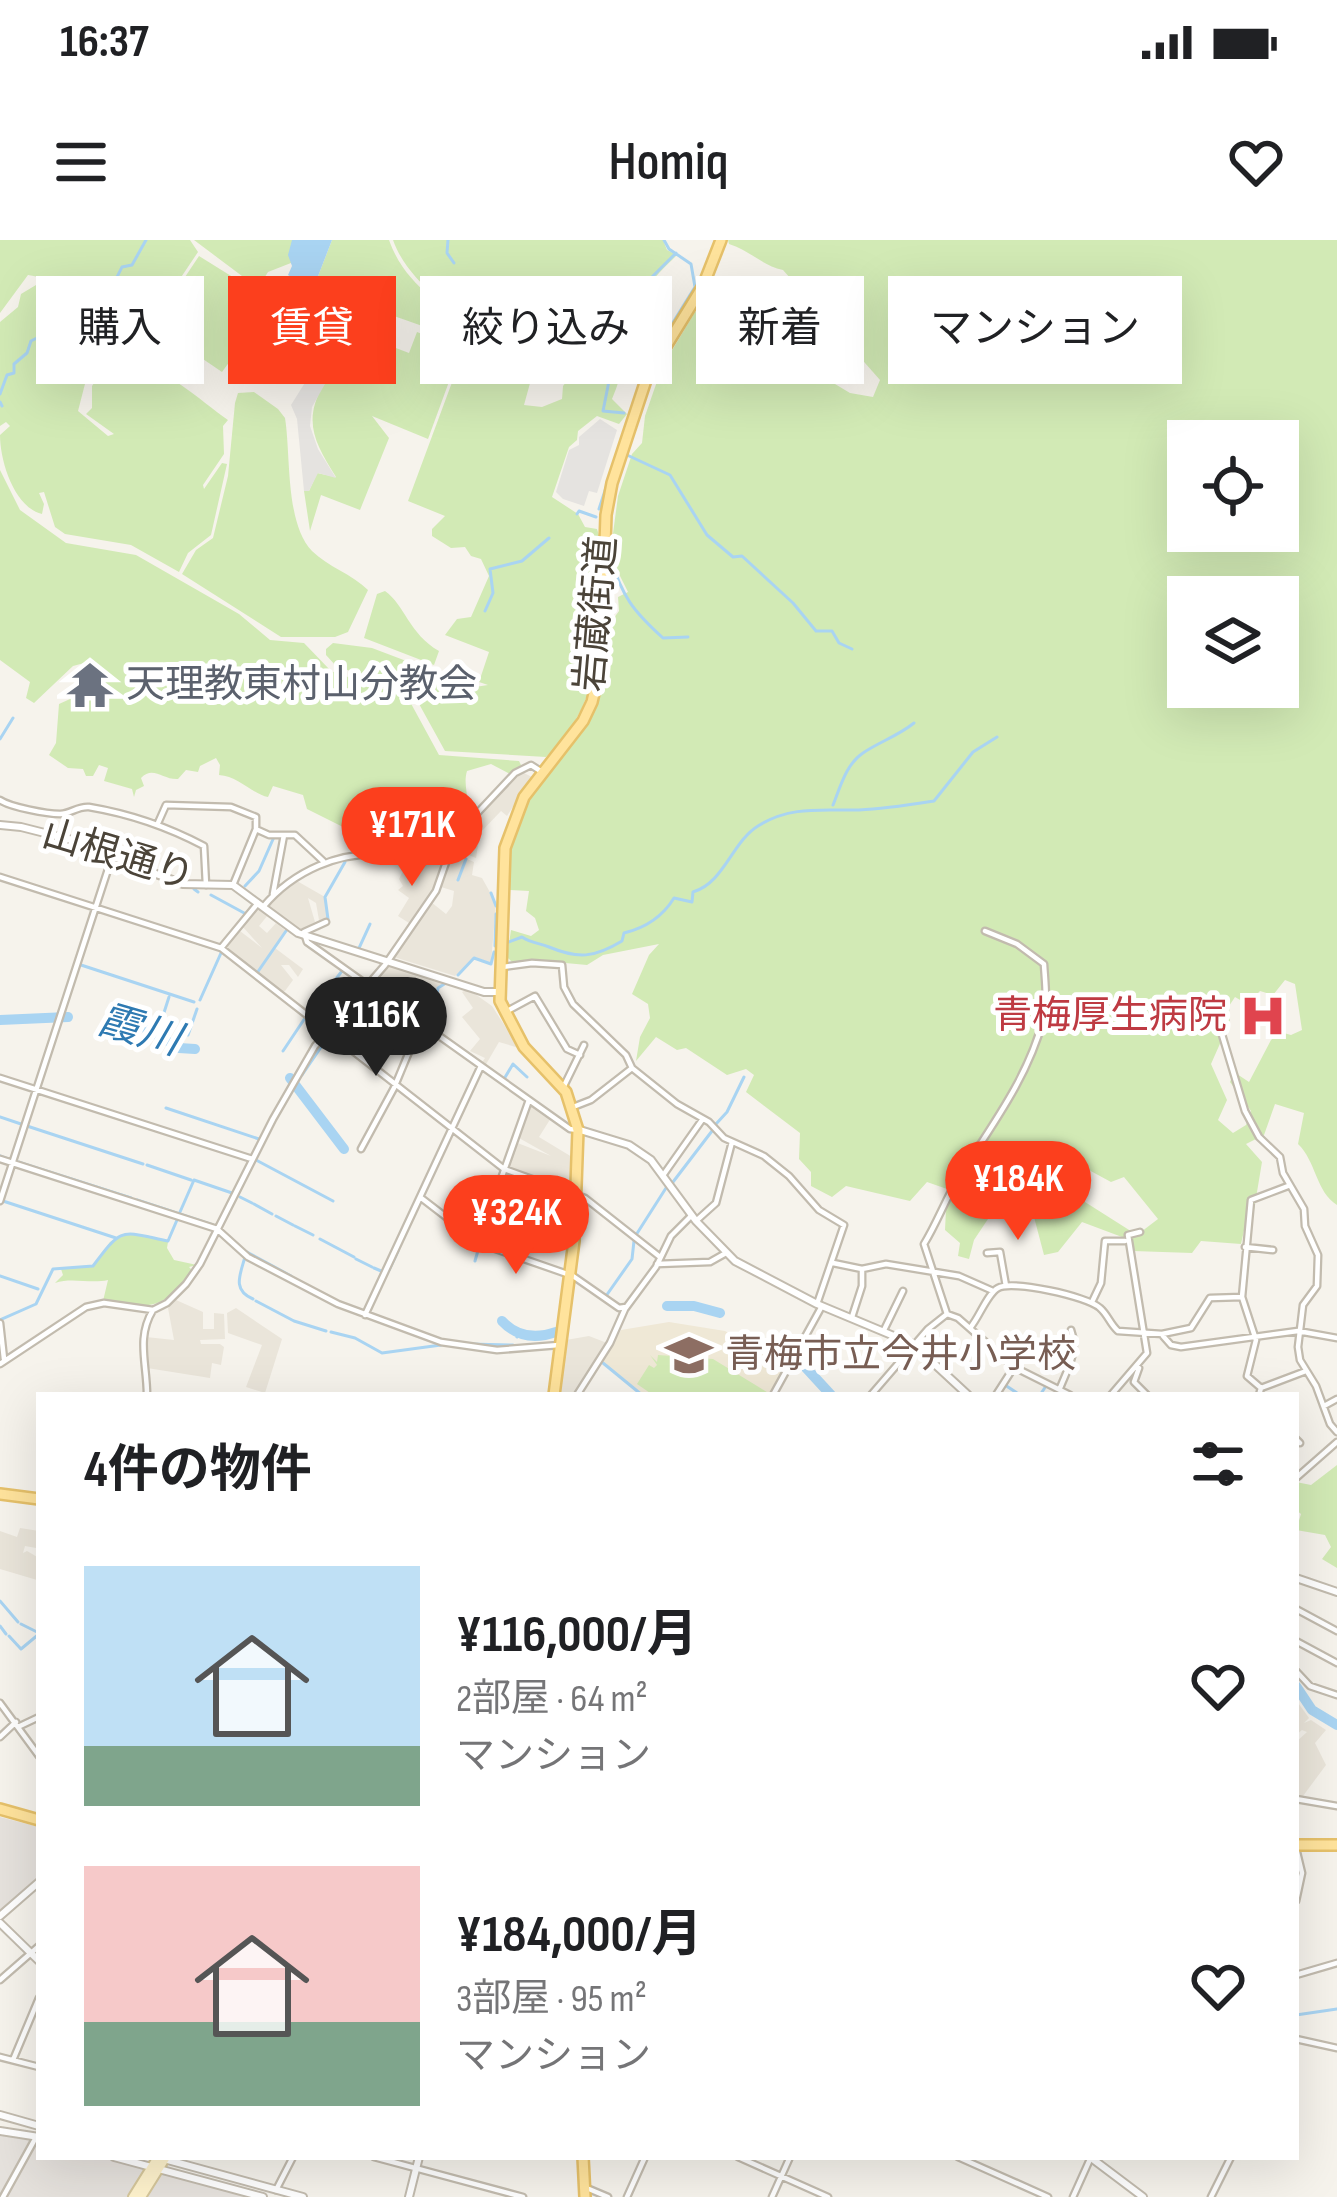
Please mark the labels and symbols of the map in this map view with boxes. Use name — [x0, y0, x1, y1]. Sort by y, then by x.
street label: 岩蔵街道 — [567, 534, 627, 694]
temple icon: 天理教東村山分教会 — [65, 660, 115, 710]
place label: 天理教東村山分教会 — [126, 662, 477, 709]
pin: ¥171K — [328, 787, 496, 889]
street label: 山根通り — [37, 811, 199, 901]
pin: ¥116K — [292, 977, 460, 1079]
hospital icon: 青梅厚生病院 — [1238, 991, 1288, 1041]
place label: 青梅厚生病院 — [993, 993, 1227, 1040]
water label: 霞川 — [92, 995, 190, 1068]
pin: ¥184K — [934, 1141, 1102, 1243]
pin: ¥324K — [432, 1175, 600, 1277]
school or university icon: 青梅市立今井小学校 — [664, 1330, 714, 1380]
place label: 青梅市立今井小学校 — [725, 1332, 1076, 1379]

